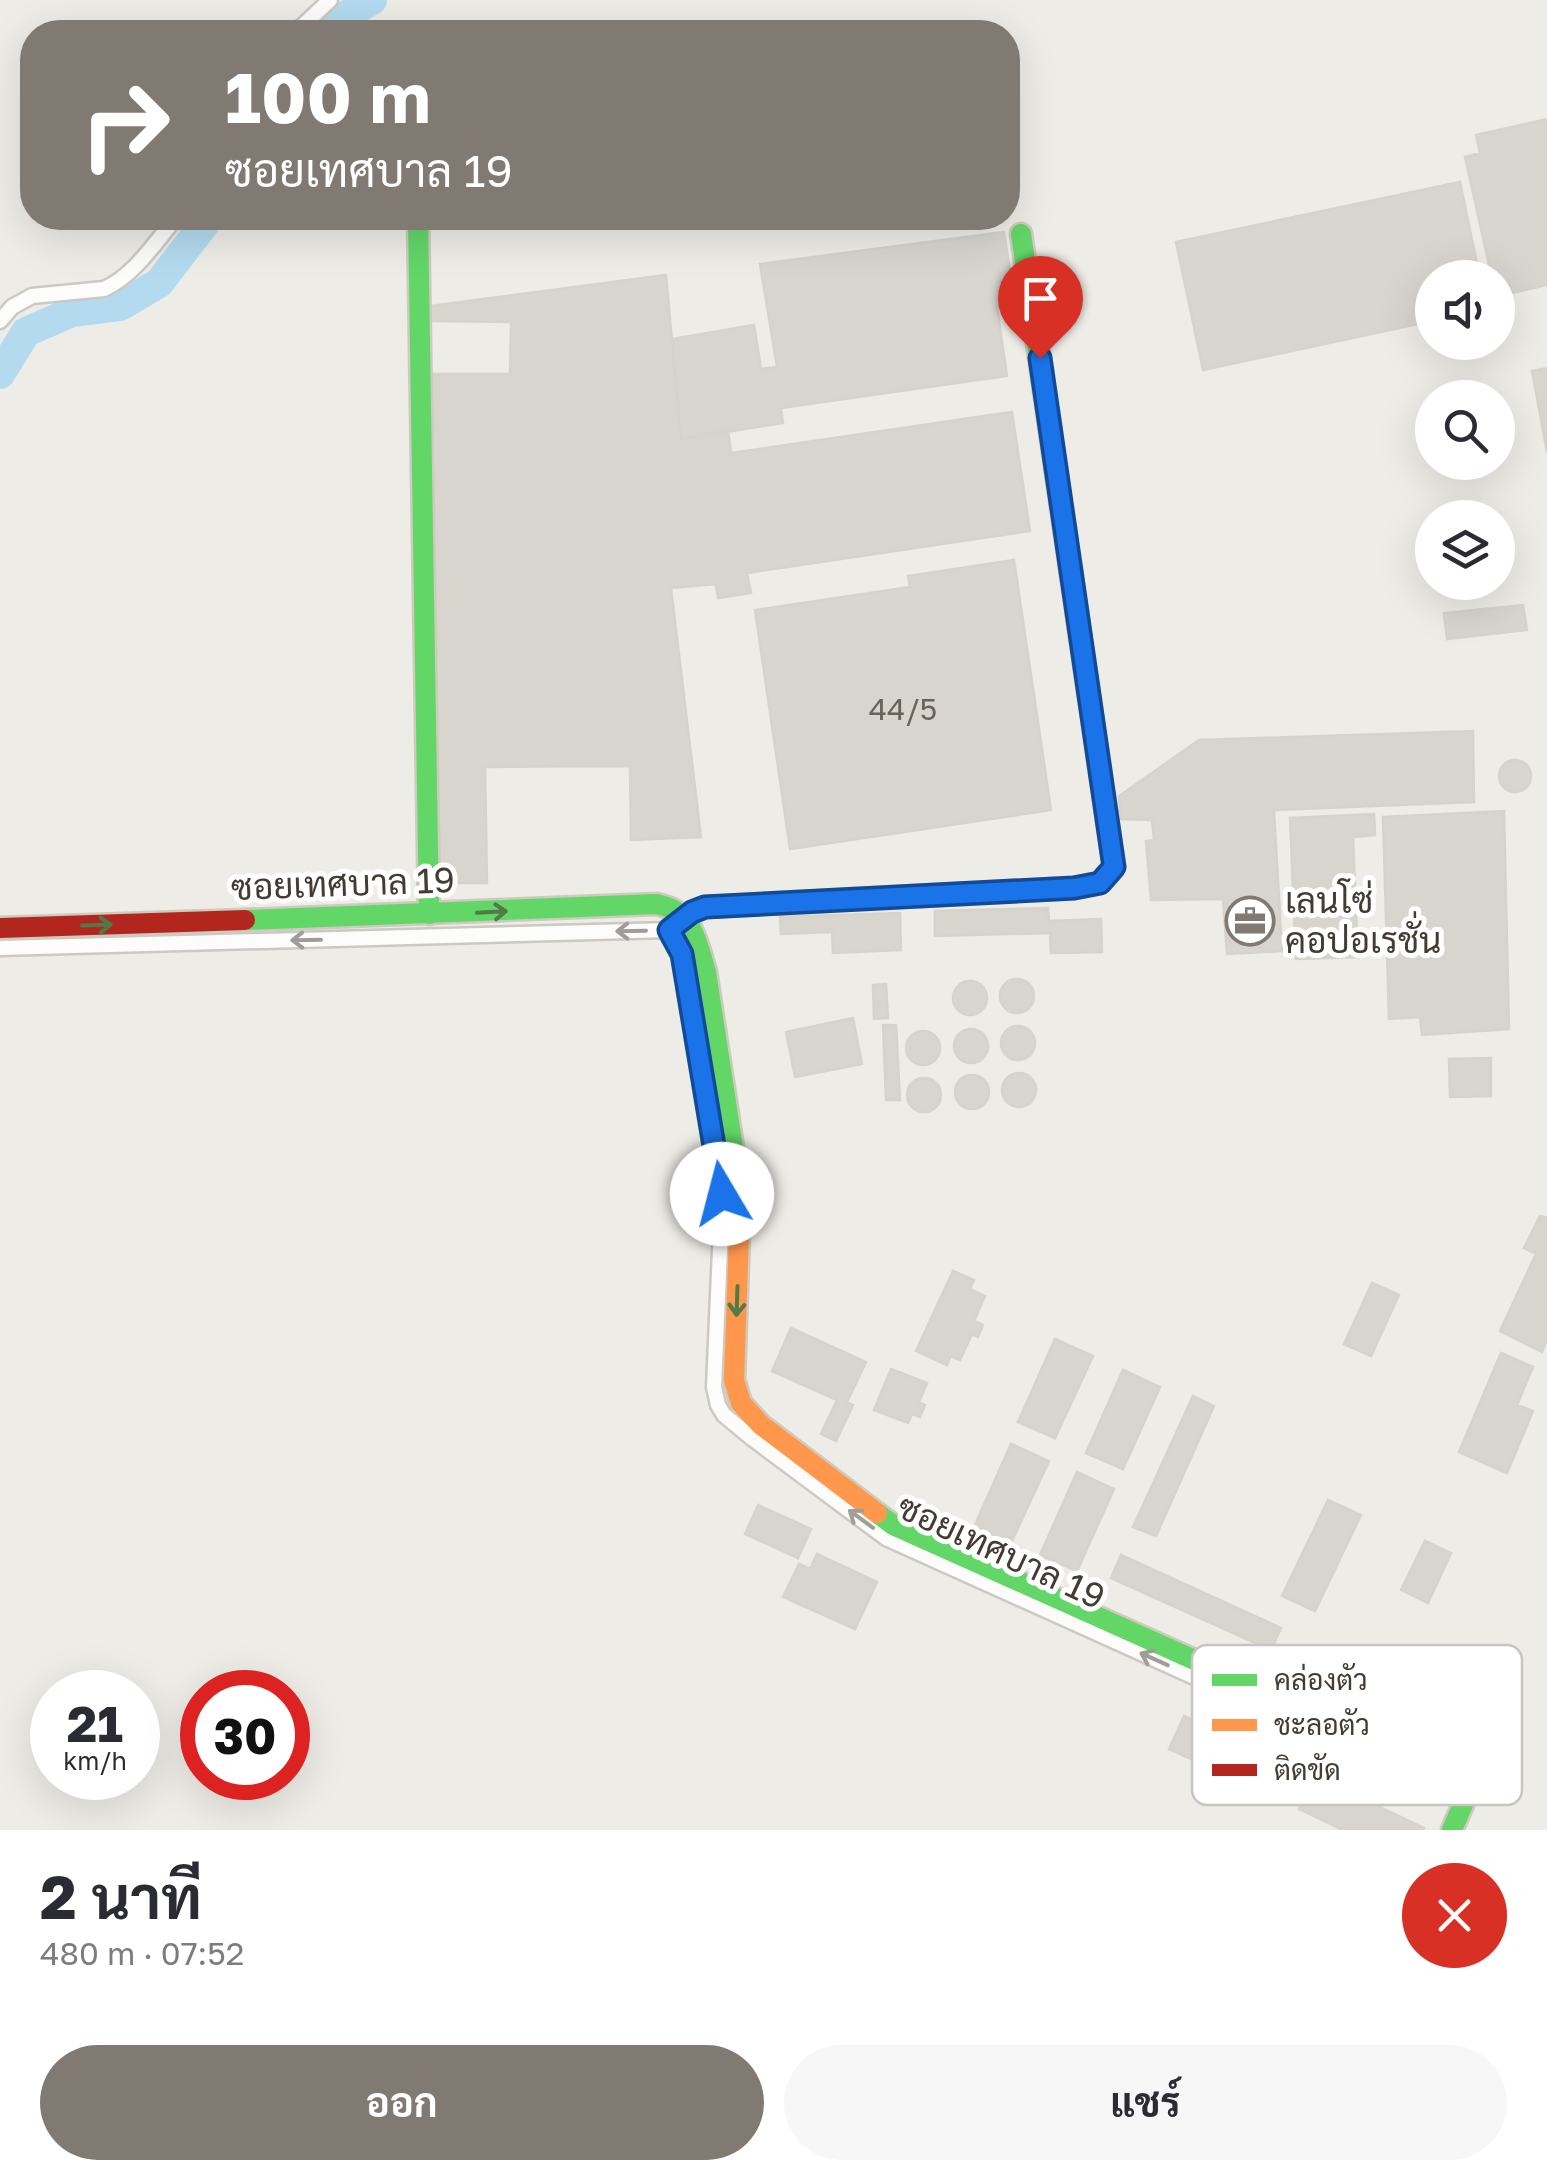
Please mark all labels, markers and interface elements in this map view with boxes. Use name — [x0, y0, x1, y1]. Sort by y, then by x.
text: 100 m — [225, 54, 431, 138]
icon: right — [60, 60, 190, 190]
text: ซอยเทศบาล 19 — [225, 143, 513, 197]
pin — [998, 256, 1083, 359]
map controls — [1415, 260, 1515, 600]
button: sound — [1415, 260, 1515, 360]
icon: arrive — [1013, 271, 1068, 326]
button: search — [1415, 380, 1515, 480]
button: layers — [1415, 500, 1515, 600]
house number: 44/5 — [869, 691, 937, 727]
street label: ซอยเทศบาล 19 — [230, 858, 456, 908]
place label: เลนโซ่ คอปอเรชั่น — [1285, 878, 1441, 961]
office icon: เลนโซ่ คอปอเรชั่น — [1224, 895, 1276, 947]
one-way arrow — [476, 902, 508, 921]
one-way arrow — [81, 915, 113, 934]
one-way arrow — [616, 922, 648, 941]
one-way arrow — [291, 930, 323, 949]
position arrow — [670, 1142, 774, 1246]
one-way arrow — [727, 1285, 746, 1317]
street label: ซอยเทศบาล 19 — [891, 1485, 1112, 1617]
one-way arrow — [848, 1509, 875, 1530]
legend — [1192, 1645, 1522, 1805]
one-way arrow — [1140, 1648, 1170, 1667]
text: คล่องตัว — [1274, 1662, 1368, 1696]
speed limit sign: 30 — [180, 1670, 310, 1800]
text: 21 — [67, 1693, 123, 1753]
text: ชะลอตัว — [1274, 1707, 1370, 1741]
text: km/h — [63, 1745, 127, 1776]
text: ติดขัด — [1274, 1752, 1341, 1786]
text: 2 นาที — [40, 1860, 202, 1932]
button: close — [1402, 1863, 1507, 1968]
text: 480 m · 07:52 — [40, 1934, 244, 1972]
button: ออก — [40, 2045, 764, 2160]
button: แชร์ — [784, 2045, 1507, 2160]

